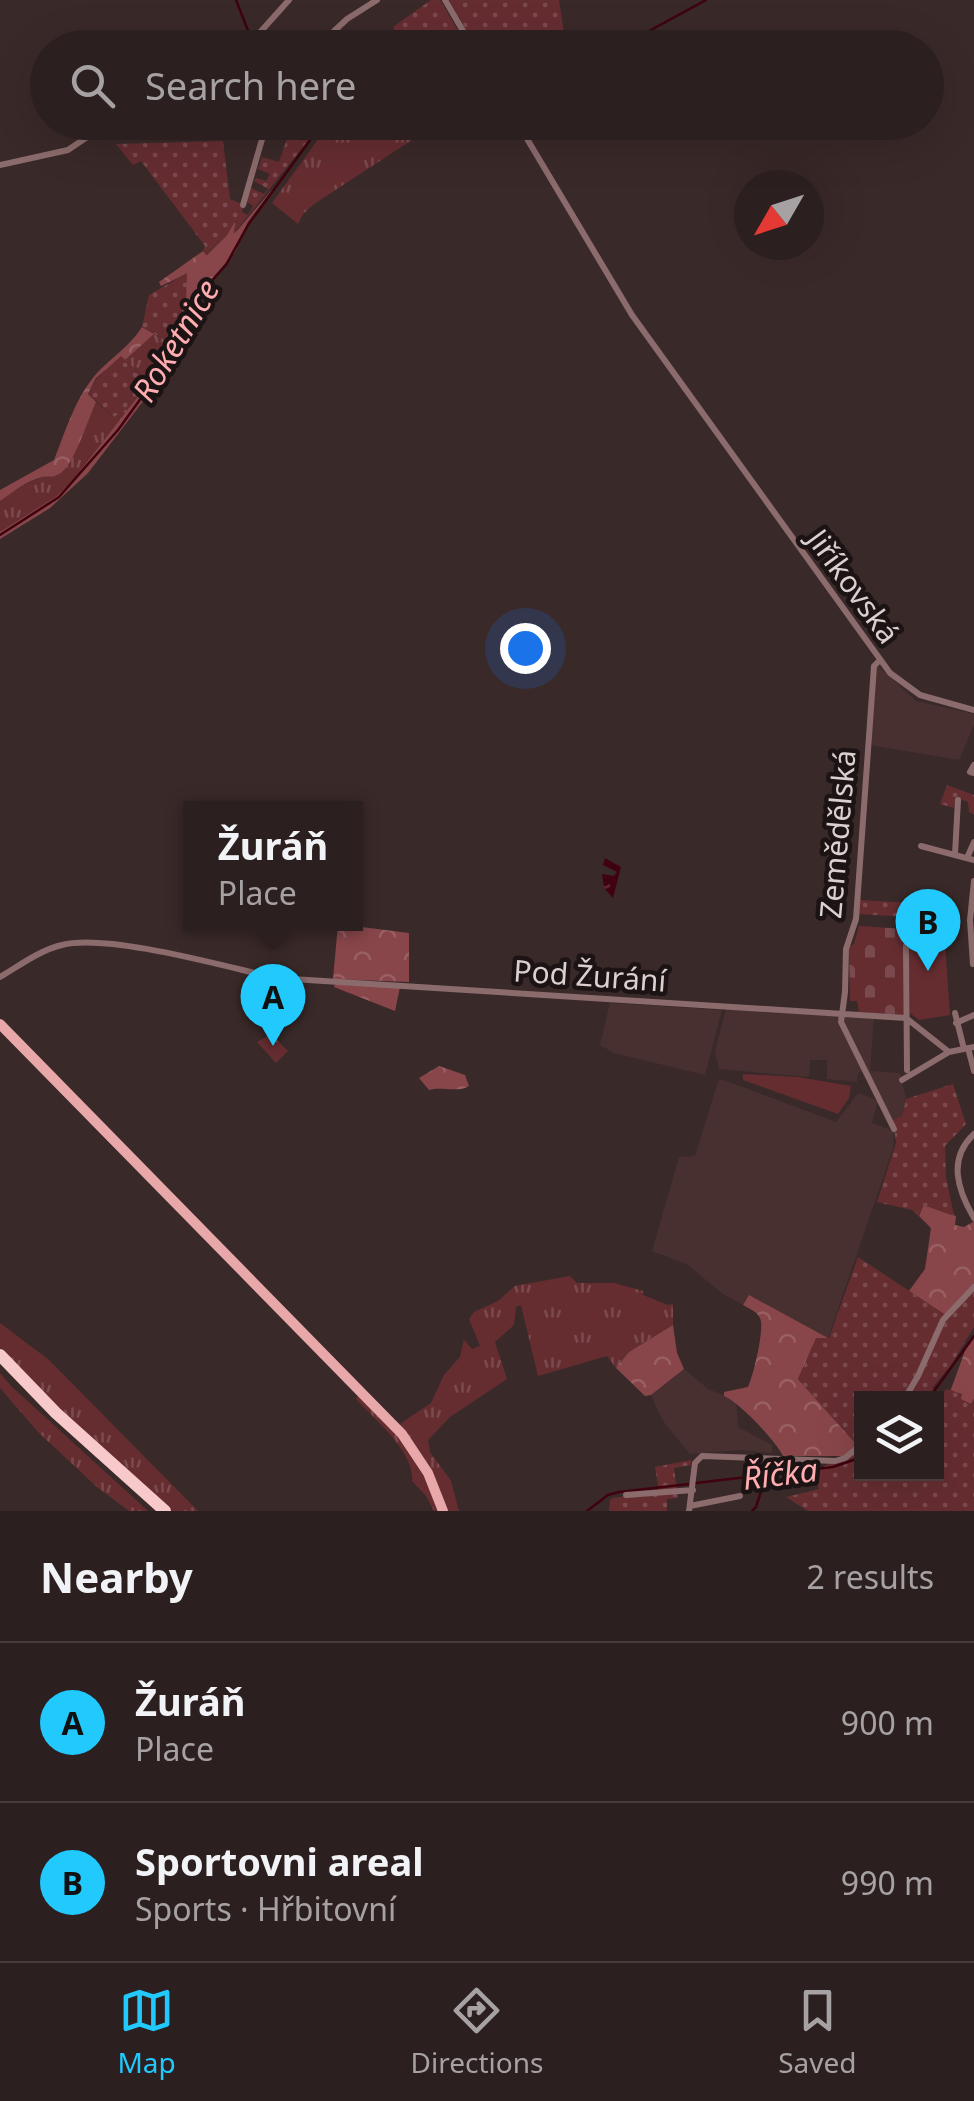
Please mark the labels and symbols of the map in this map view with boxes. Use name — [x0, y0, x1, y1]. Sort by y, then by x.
north arrow — [734, 170, 824, 260]
water label: Roketnice — [122, 271, 228, 409]
street label: Jiříkovská — [797, 518, 909, 651]
your location — [500, 623, 551, 674]
street label: Zemědělská — [809, 748, 865, 920]
pin: B — [896, 888, 960, 971]
street label: Pod Žurání — [512, 949, 669, 1001]
pin: A — [240, 964, 306, 1046]
water label: Říčka — [740, 1447, 820, 1499]

